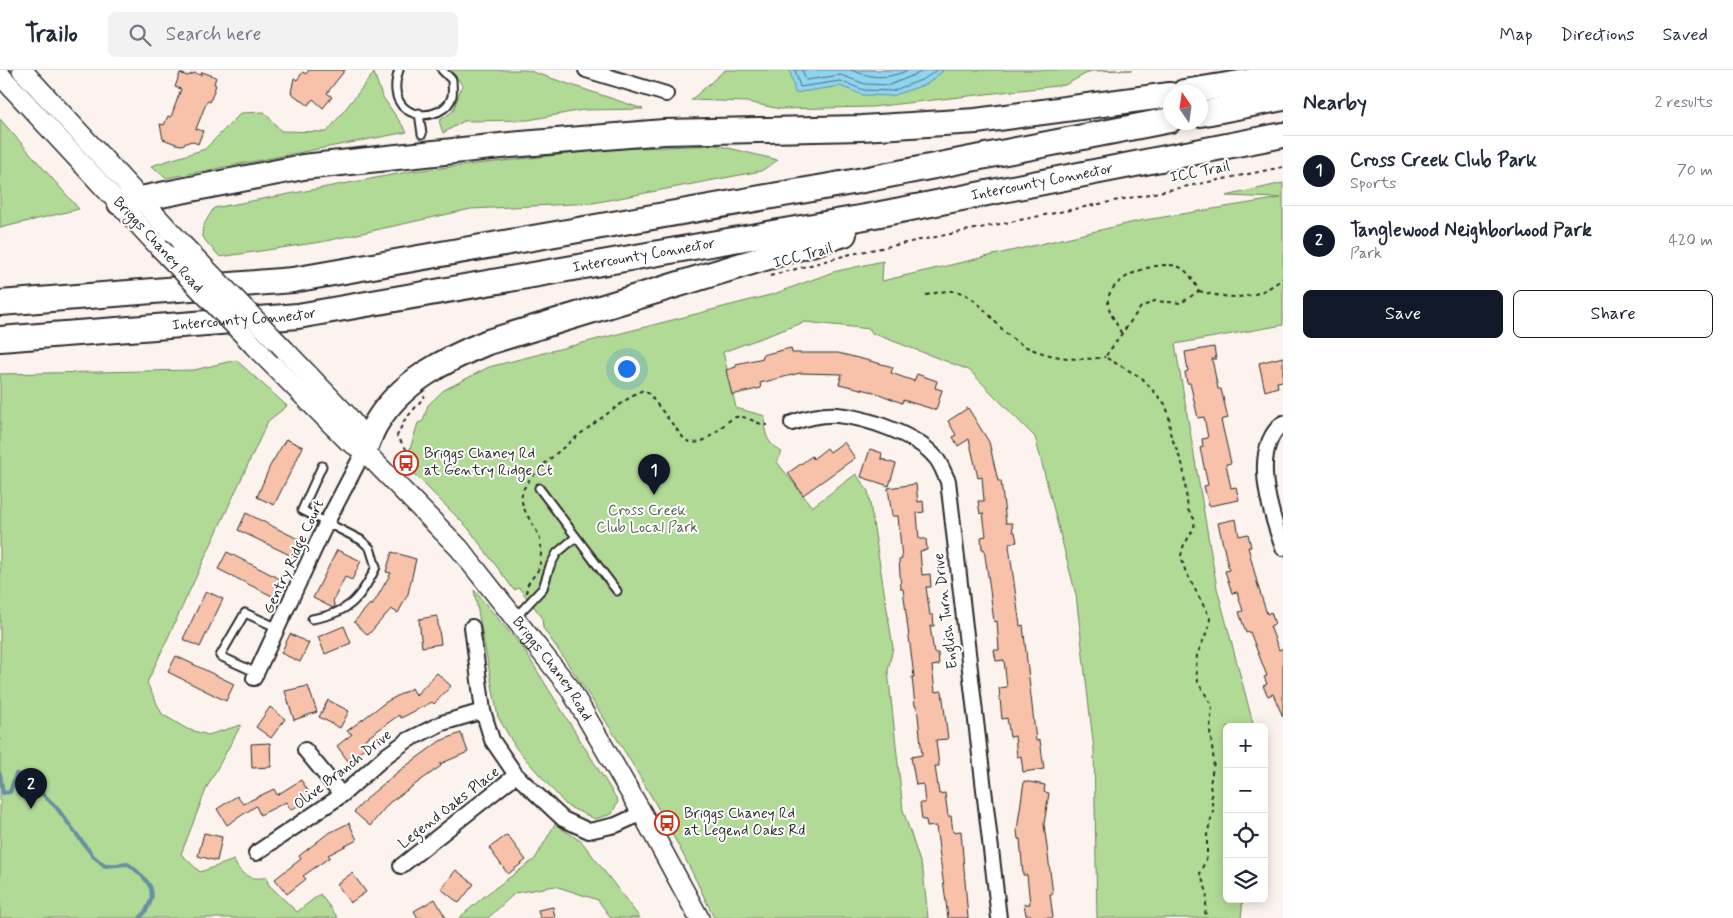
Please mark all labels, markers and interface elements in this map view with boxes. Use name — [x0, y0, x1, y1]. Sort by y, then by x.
search box — [108, 12, 458, 57]
text: Trailo — [25, 19, 78, 50]
icon: search — [126, 21, 154, 49]
text: Search here — [166, 22, 261, 47]
text: Map — [1500, 23, 1533, 47]
text: Directions — [1561, 23, 1635, 47]
text: Saved — [1663, 23, 1708, 47]
north arrow — [1163, 85, 1208, 130]
text: Nearby — [1303, 89, 1367, 117]
text: 2 results — [1655, 92, 1713, 113]
text: Cross Creek Club Park — [1350, 148, 1537, 173]
street label: ICC Trail — [1168, 156, 1232, 188]
street label: Intercounty Connector — [969, 159, 1115, 206]
text: 1 — [1315, 160, 1323, 181]
text: 70 m — [1677, 160, 1713, 181]
text: Sports — [1350, 173, 1396, 194]
street label: Briggs Chaney Road — [108, 193, 208, 298]
text: Tanglewood Neighborhood Park — [1350, 218, 1592, 243]
text: 2 — [1315, 230, 1323, 251]
text: 420 m — [1669, 230, 1713, 251]
street label: Intercounty Connector — [571, 233, 717, 278]
street label: ICC Trail — [771, 238, 835, 273]
text: Park — [1350, 243, 1382, 264]
button: Save — [1303, 290, 1503, 338]
button: Share — [1513, 290, 1713, 338]
street label: Intercounty Connector — [171, 303, 318, 336]
your location — [614, 356, 640, 382]
place label: Briggs Chaney Rd at Gentry Ridge Ct — [424, 444, 553, 482]
bus stop icon: Briggs Chaney Rd at Gentry Ridge Ct — [393, 450, 419, 476]
pin: 1 — [638, 454, 670, 495]
street label: Gentry Ridge Court — [259, 496, 330, 618]
park label: Cross Creek Club Local Park — [596, 501, 698, 538]
street label: English Turn Drive — [929, 551, 964, 670]
street label: Briggs Chaney Road — [507, 613, 597, 725]
map controls — [1223, 723, 1268, 903]
button: + — [1223, 723, 1268, 768]
street label: Olive Branch Drive — [290, 725, 396, 815]
street label: Legend Oaks Place — [394, 762, 505, 855]
pin: 2 — [15, 768, 47, 809]
button: − — [1223, 768, 1268, 813]
place label: Briggs Chaney Rd at Legend Oaks Rd — [684, 804, 806, 842]
bus stop icon: Briggs Chaney Rd at Legend Oaks Rd — [654, 810, 680, 836]
button: locate — [1223, 813, 1268, 858]
button: layers — [1223, 858, 1268, 903]

